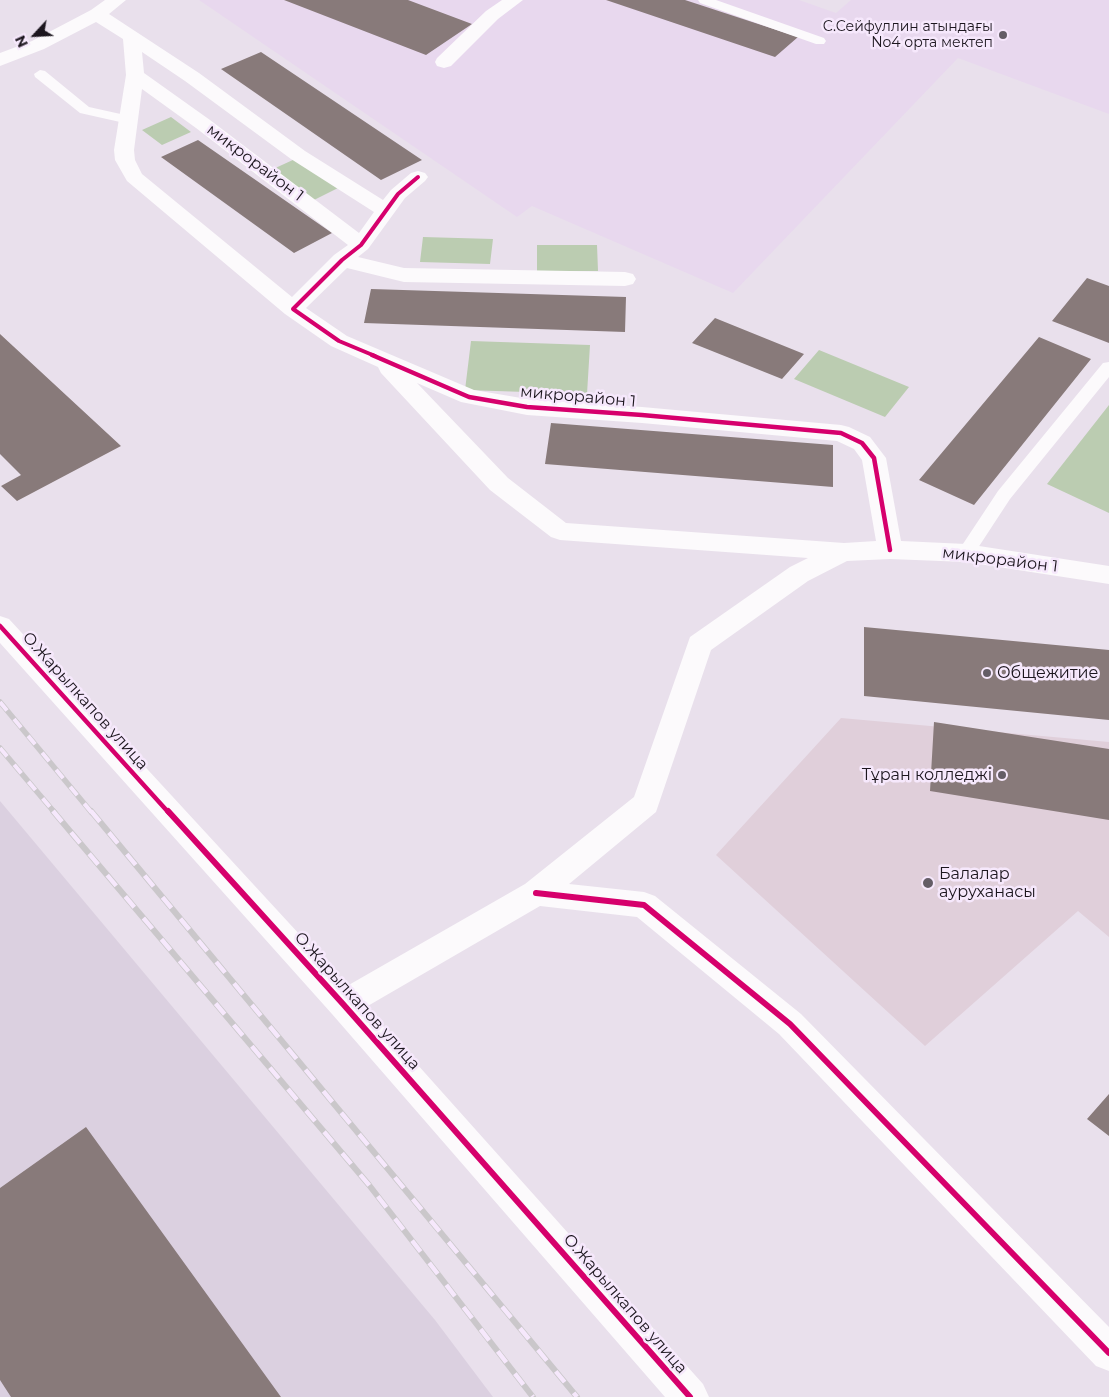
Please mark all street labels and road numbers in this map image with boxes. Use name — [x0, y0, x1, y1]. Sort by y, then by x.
street label: микрорайон 1 — [203, 120, 307, 206]
street label: микрорайон 1 — [519, 382, 637, 412]
street label: микрорайон 1 — [941, 543, 1059, 577]
street label: О.Жарылкапов улица — [18, 628, 152, 774]
street label: О.Жарылкапов улица — [290, 928, 424, 1074]
street label: О.Жарылкапов улица — [559, 1230, 691, 1378]

